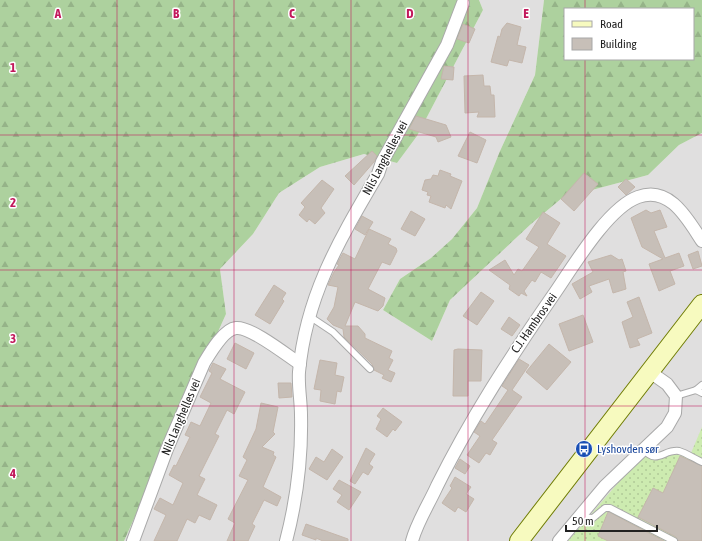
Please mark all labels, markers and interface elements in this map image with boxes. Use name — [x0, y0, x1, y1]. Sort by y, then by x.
text: A — [54, 6, 62, 21]
text: B — [173, 6, 180, 21]
text: C — [289, 6, 295, 21]
text: D — [406, 6, 414, 21]
text: E — [523, 6, 529, 21]
legend — [564, 8, 694, 60]
text: Road — [600, 17, 623, 31]
text: Building — [600, 37, 638, 51]
text: 1 — [10, 60, 16, 75]
street label: Nils Langhelles vei — [360, 119, 410, 197]
text: 2 — [10, 195, 16, 210]
street label: C.J. Hambros vei — [508, 290, 560, 356]
text: 3 — [10, 331, 16, 346]
street label: Nils Langhelles vei — [159, 377, 203, 457]
bus stop icon: Lyshovden sør — [574, 439, 594, 459]
place label: Lyshovden sør — [597, 442, 659, 456]
text: 4 — [9, 466, 16, 481]
scale bar — [566, 507, 657, 533]
text: 50 m — [572, 514, 594, 528]

